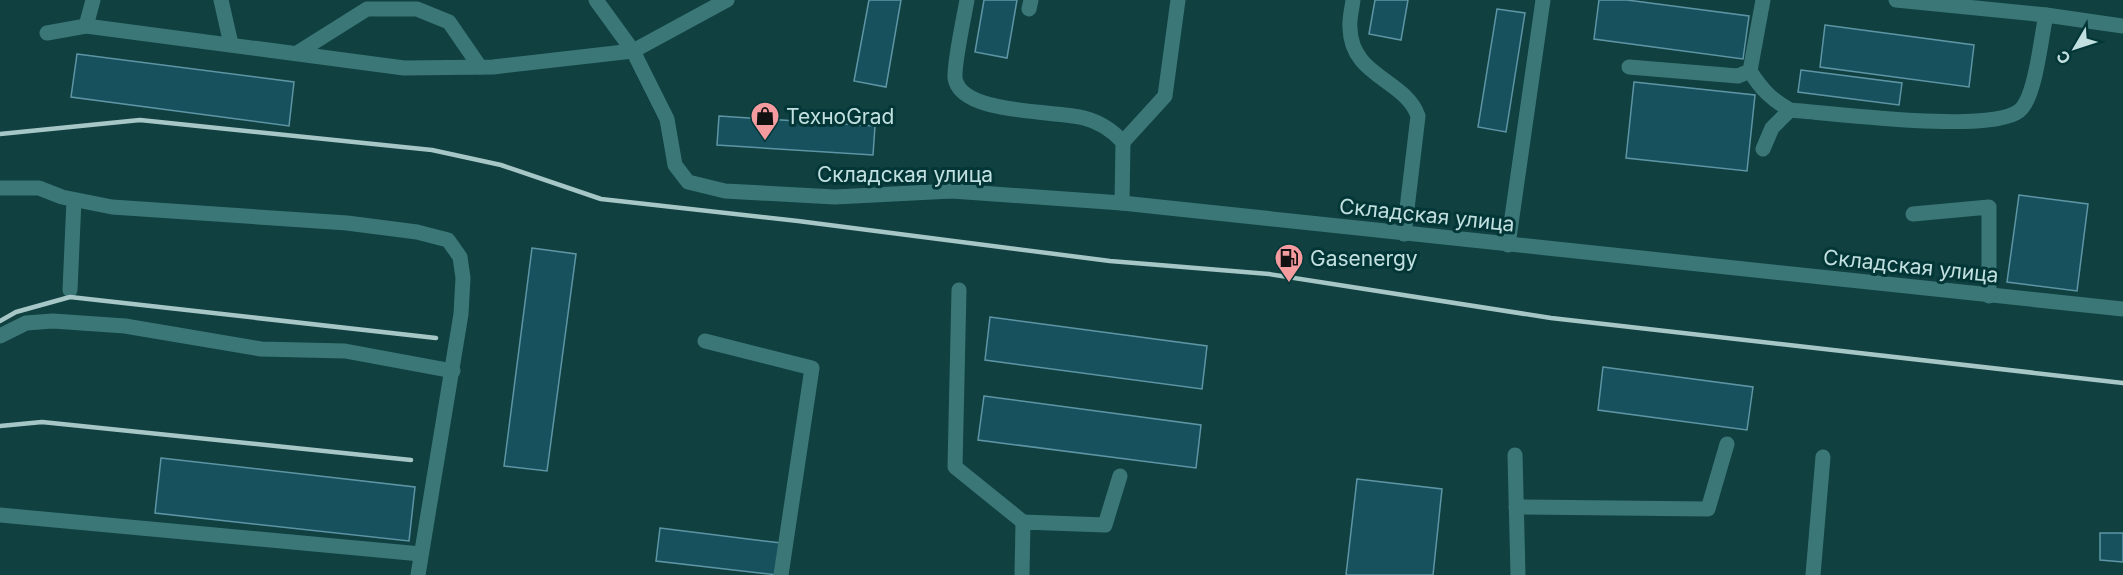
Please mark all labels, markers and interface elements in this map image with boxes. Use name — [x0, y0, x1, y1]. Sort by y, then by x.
north arrow — [2045, 18, 2105, 78]
text: С — [2052, 46, 2075, 68]
shop icon: ТехноGrad — [749, 100, 781, 142]
place label: ТехноGrad — [786, 104, 894, 129]
street label: Складская улица — [817, 162, 993, 187]
street label: Складская улица — [1338, 193, 1516, 237]
fuel station icon: Gasenergy — [1273, 242, 1305, 284]
street label: Складская улица — [1822, 244, 2000, 288]
place label: Gasenergy — [1310, 246, 1418, 271]

